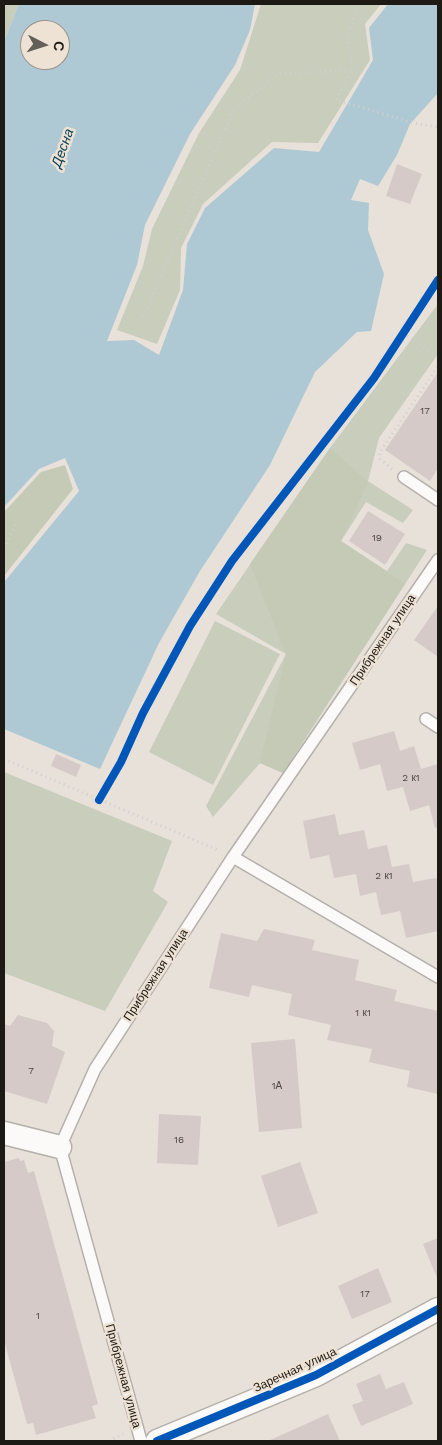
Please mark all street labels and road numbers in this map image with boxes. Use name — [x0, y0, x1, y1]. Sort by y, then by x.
street label: Прибрежная улица — [347, 592, 419, 688]
street label: Прибрежная улица — [121, 926, 191, 1024]
street label: Прибрежная улица — [102, 1322, 144, 1430]
street label: Заречная улица — [251, 1344, 339, 1396]

